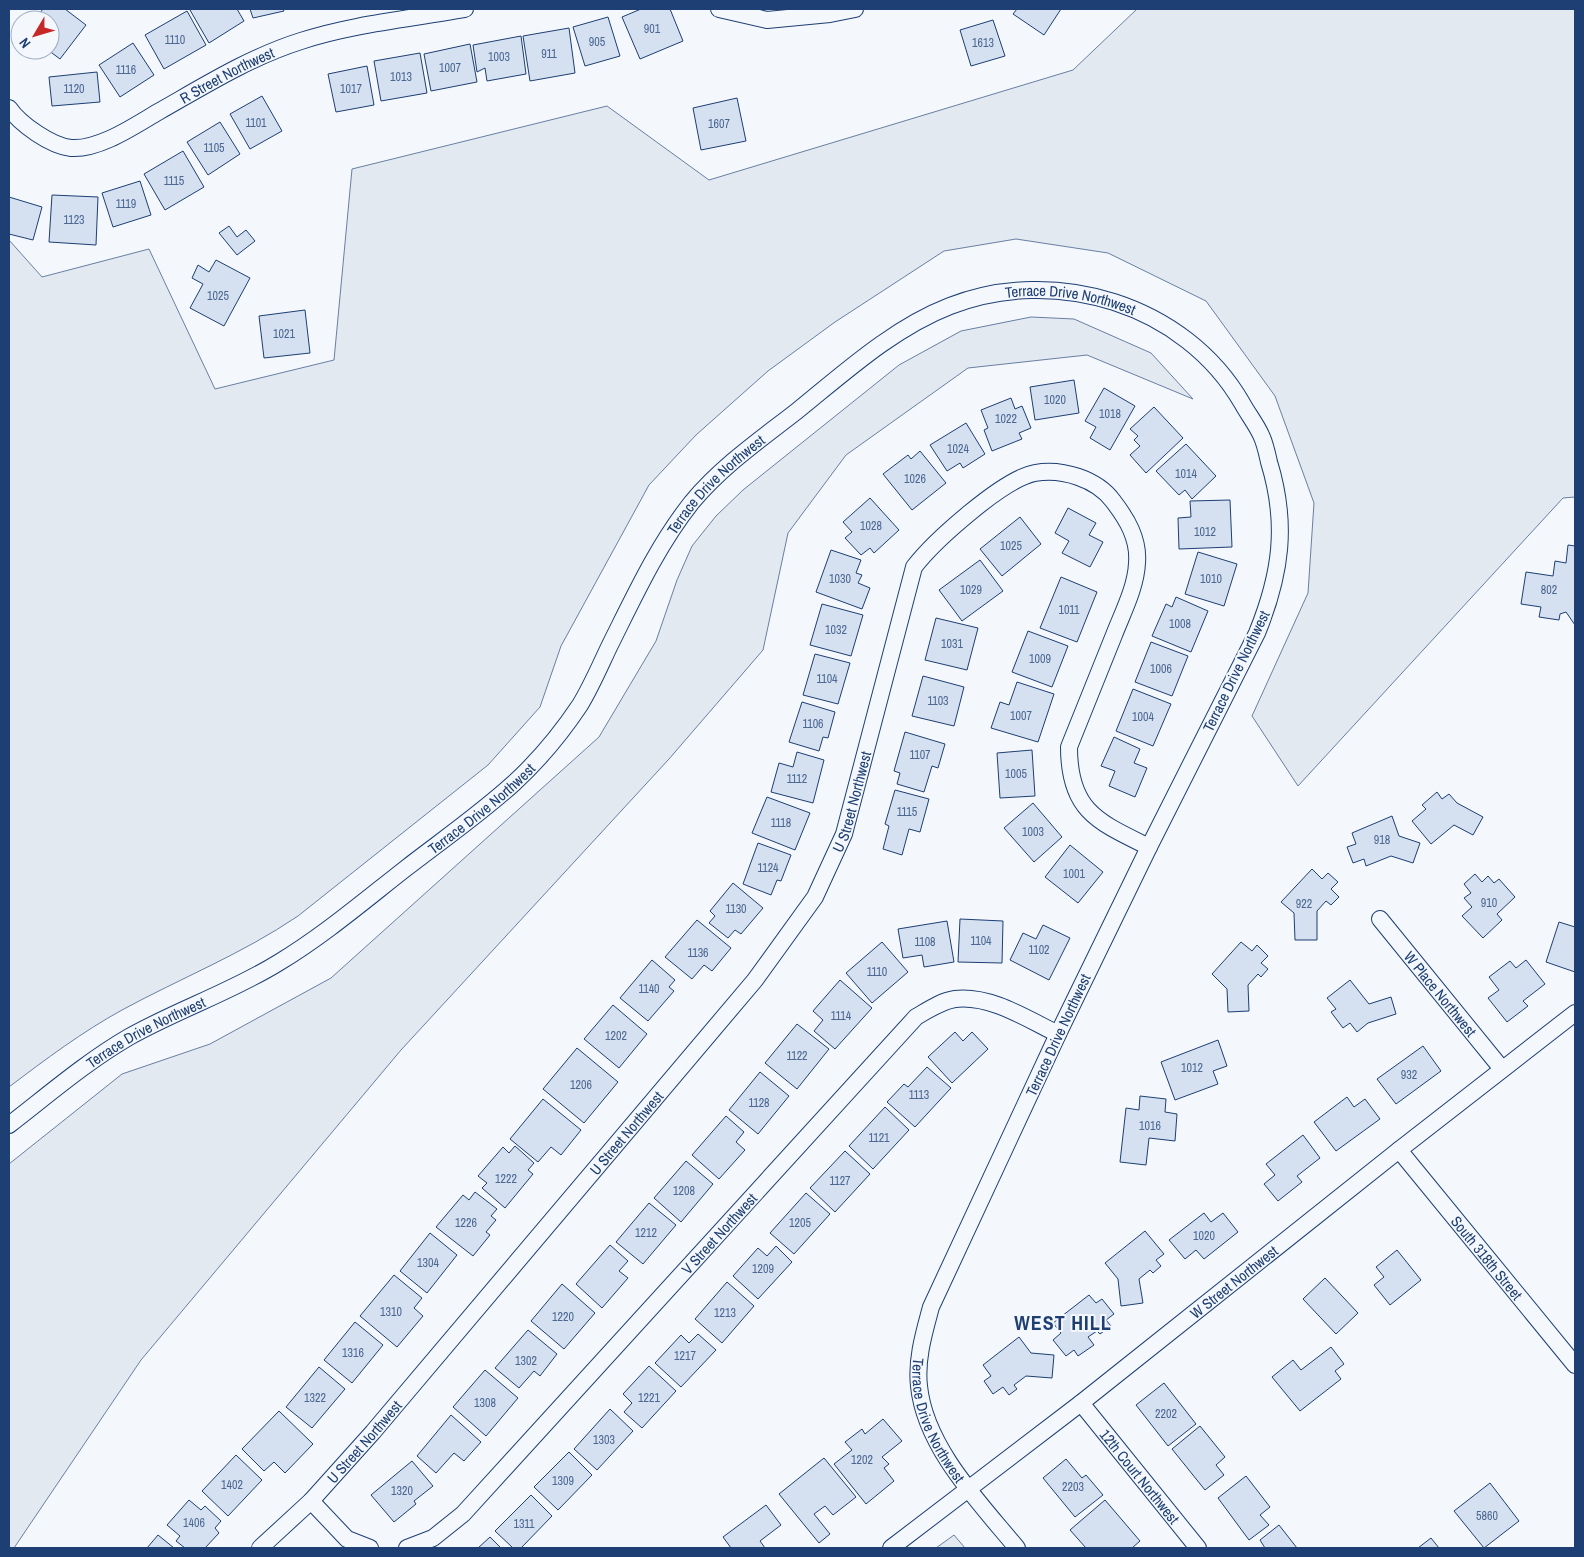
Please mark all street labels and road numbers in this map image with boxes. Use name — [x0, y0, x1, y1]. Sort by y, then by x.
street label: R Street Northwest — [176, 41, 278, 108]
street label: Terrace Drive Northwest — [1004, 279, 1140, 320]
street label: Terrace Drive Northwest — [661, 429, 769, 538]
street label: Terrace Drive Northwest — [1197, 606, 1275, 735]
street label: U Street Northwest — [827, 748, 876, 855]
street label: Terrace Drive Northwest — [423, 758, 540, 859]
street label: W Place Northwest — [1399, 946, 1482, 1041]
street label: Terrace Drive Northwest — [1020, 970, 1096, 1100]
street label: Terrace Drive Northwest — [82, 991, 209, 1073]
street label: U Street Northwest — [584, 1086, 668, 1179]
street label: V Street Northwest — [676, 1188, 762, 1279]
street label: South 318th Street — [1446, 1211, 1528, 1304]
street label: W Street Northwest — [1185, 1240, 1282, 1323]
street label: Terrace Drive Northwest — [908, 1357, 970, 1487]
street label: U Street Northwest — [322, 1395, 406, 1487]
street label: 12th Court Northwest — [1095, 1424, 1185, 1528]

